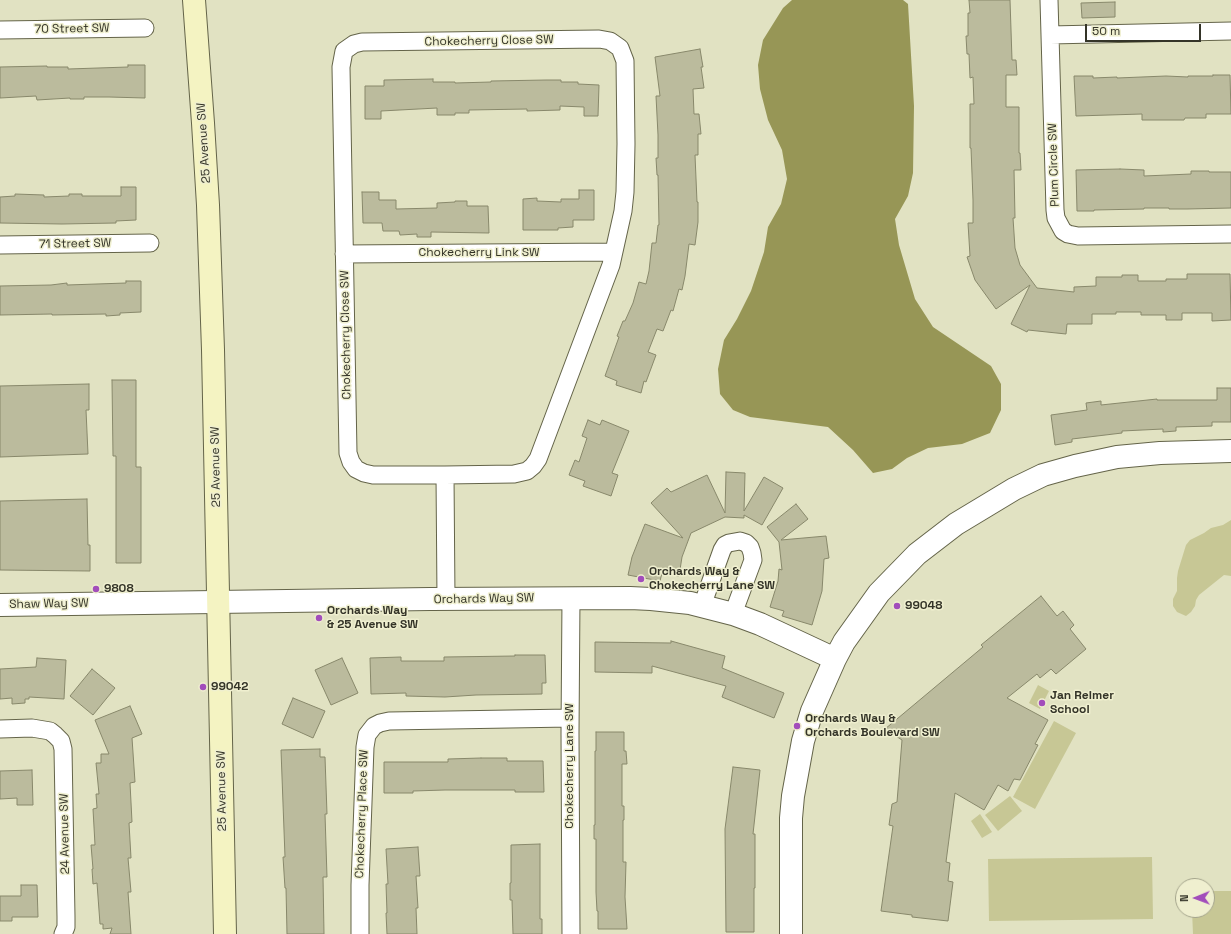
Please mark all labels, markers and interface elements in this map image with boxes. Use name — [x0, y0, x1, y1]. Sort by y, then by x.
scale bar — [1087, 16, 1203, 42]
street label: 70 Street SW — [34, 21, 110, 37]
text: 50 m — [1092, 23, 1120, 39]
street label: Chokecherry Close SW — [424, 33, 554, 49]
street label: 25 Avenue SW — [194, 102, 214, 184]
street label: Plum Circle SW — [1045, 123, 1063, 207]
street label: 71 Street SW — [39, 236, 111, 252]
street label: Chokecherry Link SW — [418, 246, 540, 260]
street label: Chokecherry Close SW — [338, 270, 354, 400]
street label: 25 Avenue SW — [208, 426, 224, 508]
place label: Orchards Way & Chokecherry Lane SW — [649, 565, 775, 593]
marker: Orchards Way & Chokecherry Lane SW — [636, 574, 646, 584]
place label: 9808 — [104, 582, 134, 596]
marker: 9808 — [91, 584, 101, 594]
street label: Orchards Way SW — [434, 591, 534, 607]
street label: Shaw Way SW — [9, 596, 89, 612]
place label: 99048 — [905, 599, 942, 613]
marker: 99048 — [892, 601, 902, 611]
place label: Orchards Way & 25 Avenue SW — [327, 604, 418, 632]
marker: Orchards Way & 25 Avenue SW — [314, 613, 324, 623]
place label: 99042 — [211, 680, 248, 694]
marker: 99042 — [198, 682, 208, 692]
place label: Jan Reimer School — [1050, 689, 1114, 717]
marker: Jan Reimer School — [1037, 698, 1047, 708]
street label: Chokecherry Lane SW — [563, 703, 577, 829]
place label: Orchards Way & Orchards Boulevard SW — [805, 712, 940, 740]
marker: Orchards Way & Orchards Boulevard SW — [792, 721, 802, 731]
street label: Chokecherry Place SW — [353, 749, 371, 879]
street label: 25 Avenue SW — [214, 750, 230, 832]
street label: 24 Avenue SW — [57, 793, 73, 875]
north arrow — [1175, 878, 1215, 918]
text: N — [1177, 894, 1191, 902]

